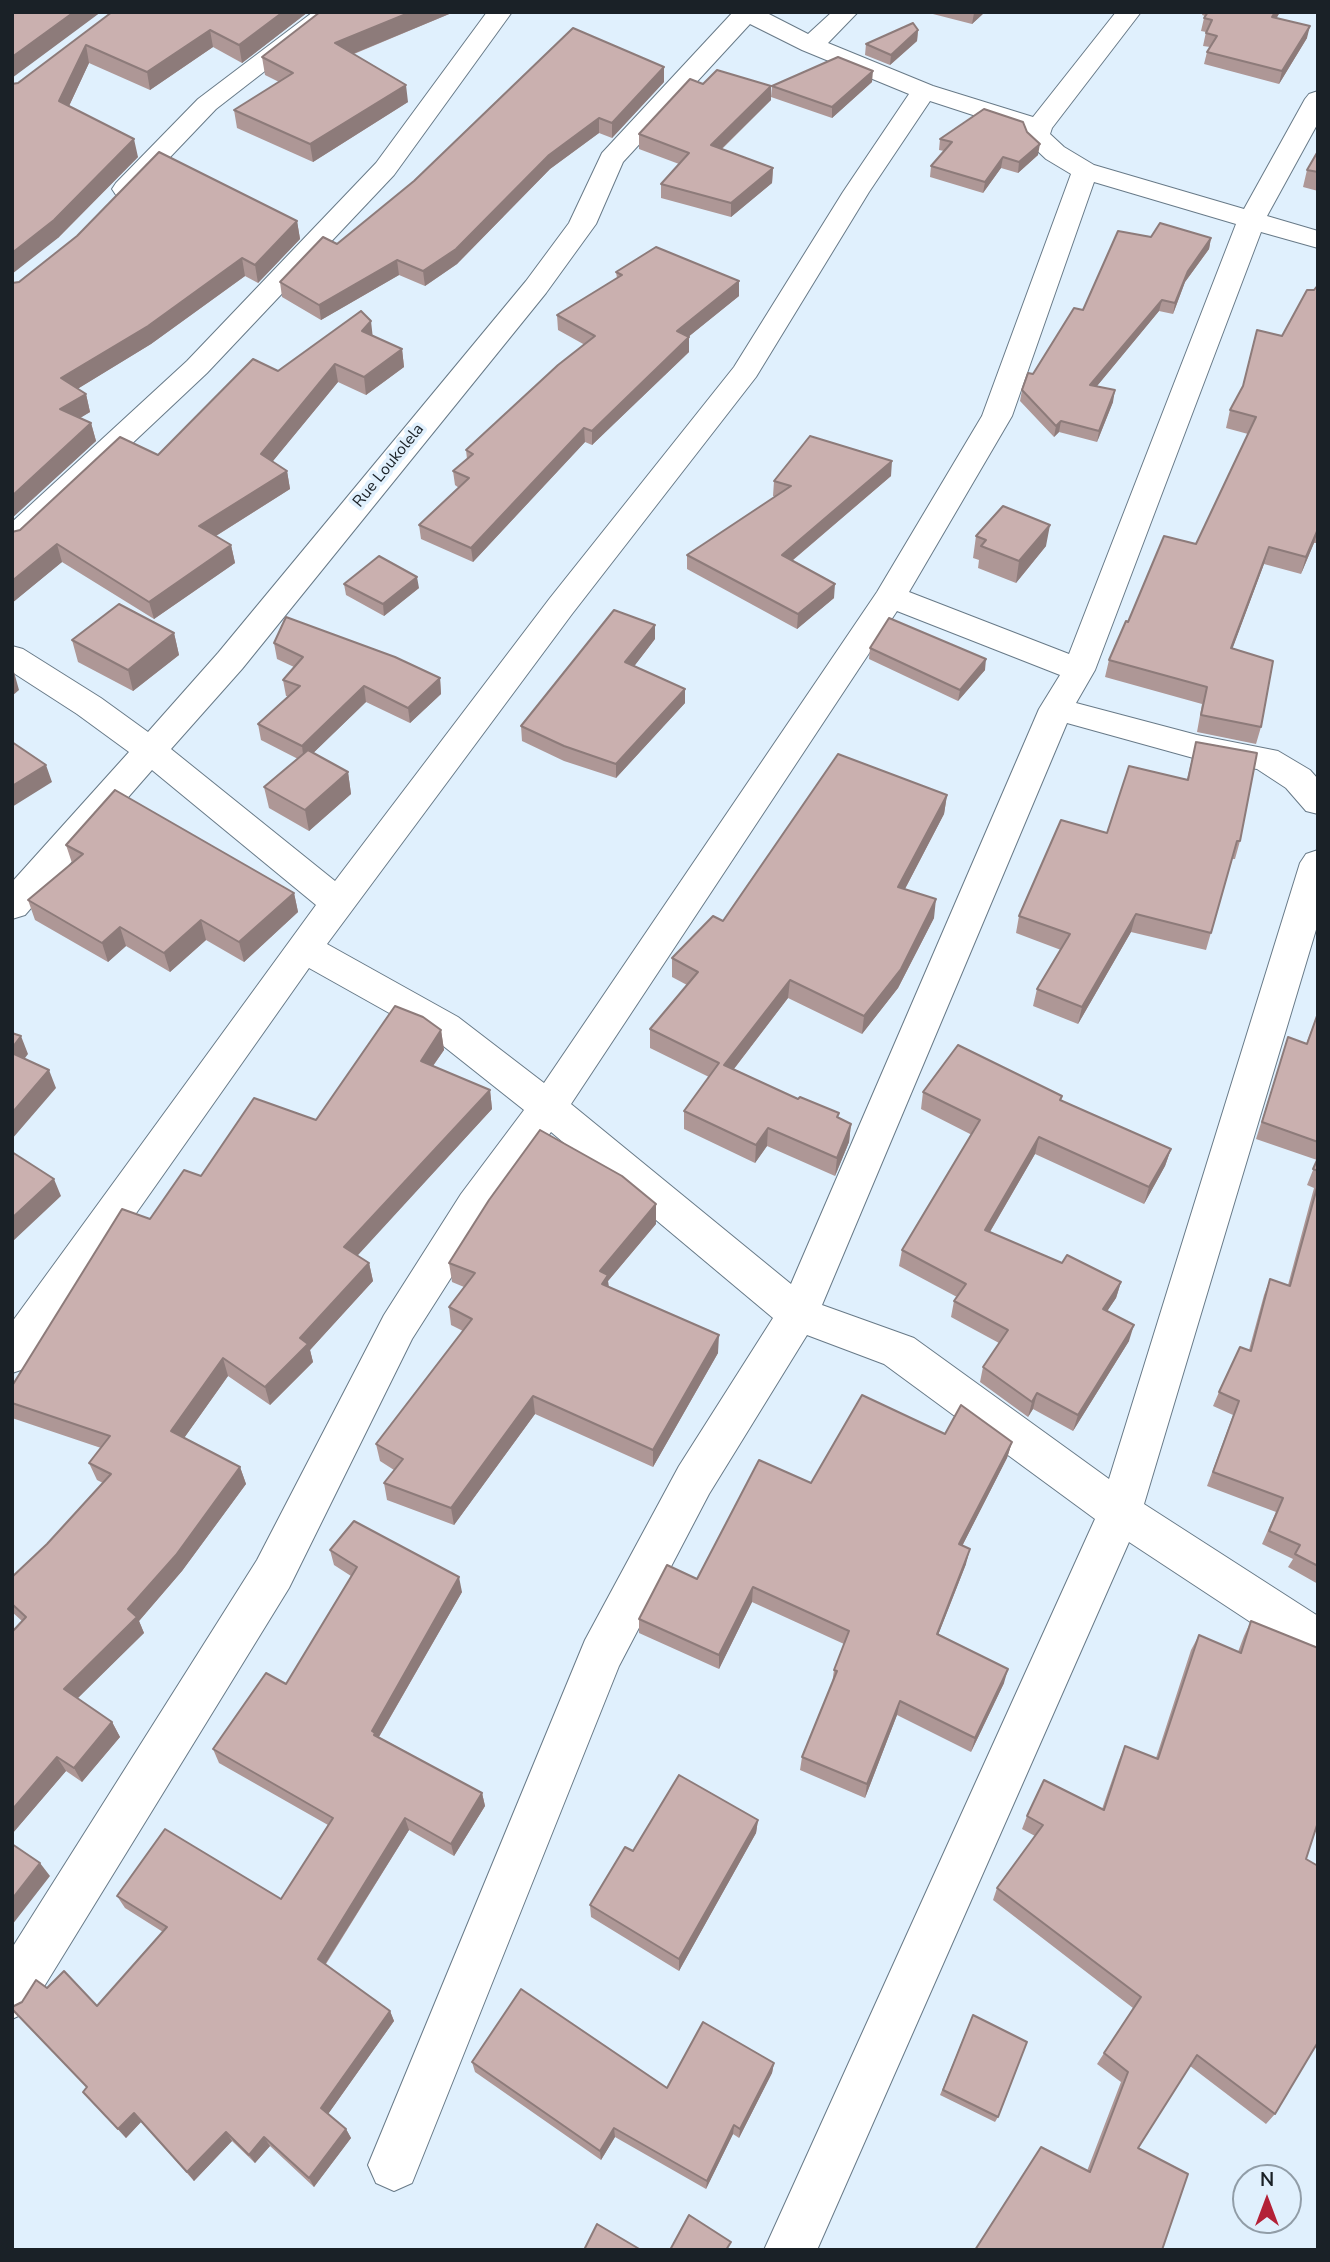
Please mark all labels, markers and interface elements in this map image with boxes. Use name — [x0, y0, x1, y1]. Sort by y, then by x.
street label: Rue Loukolela — [349, 420, 429, 512]
north arrow — [1232, 2164, 1302, 2234]
text: N — [1260, 2167, 1274, 2193]

